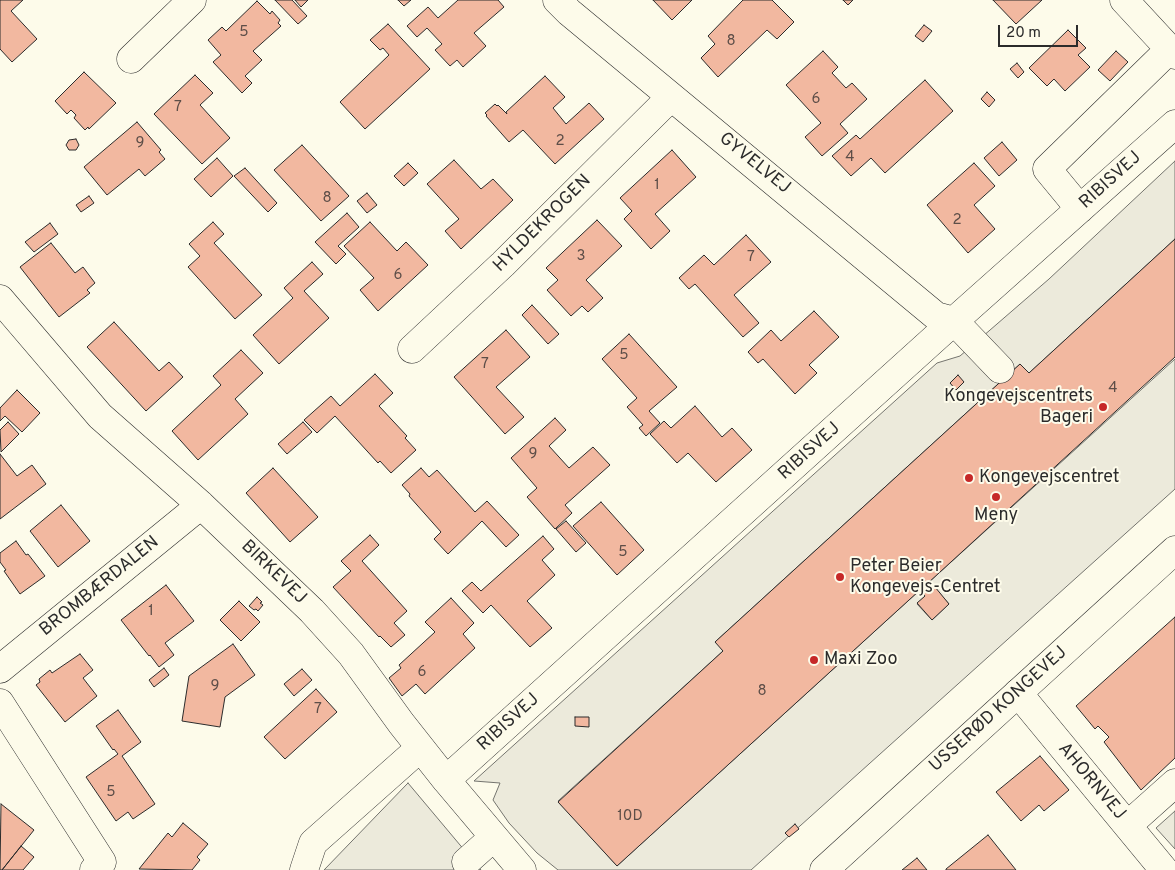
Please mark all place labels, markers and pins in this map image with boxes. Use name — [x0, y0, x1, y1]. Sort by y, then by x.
place label: Kongevejscentrets Bageri — [944, 386, 1093, 428]
marker: Kongevejscentrets Bageri — [1097, 401, 1109, 413]
place label: Kongevejscentret — [979, 467, 1120, 489]
marker: Kongevejscentret — [963, 472, 975, 484]
marker: Meny — [990, 491, 1002, 503]
place label: Meny — [974, 505, 1018, 527]
place label: Peter Beier Kongevejs-Centret — [850, 556, 1001, 598]
marker: Peter Beier Kongevejs-Centret — [834, 571, 846, 583]
place label: Maxi Zoo — [824, 649, 897, 671]
marker: Maxi Zoo — [808, 654, 820, 666]

